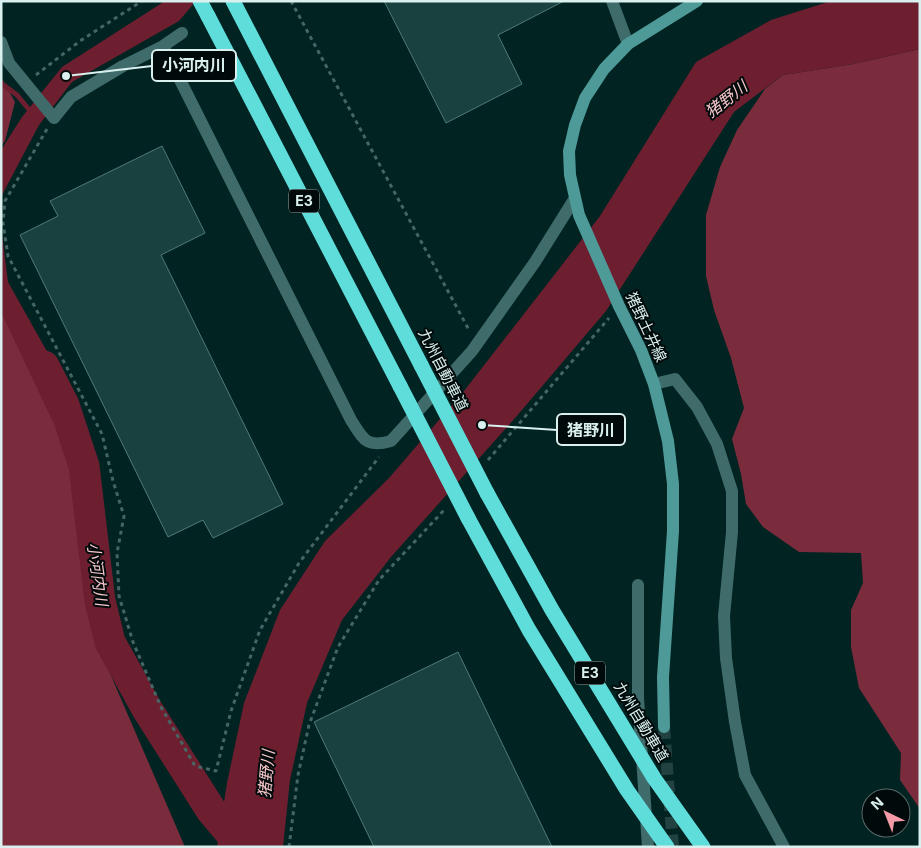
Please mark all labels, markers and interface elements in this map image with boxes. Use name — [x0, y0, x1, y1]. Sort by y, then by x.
callout: 小河内川 — [152, 50, 236, 81]
text: 小河内川 — [162, 55, 226, 75]
water label: 猪野川 — [701, 75, 753, 122]
road number: E3 — [289, 190, 319, 212]
street label: 猪野土井線 — [622, 289, 671, 365]
street label: 九州自動車道 — [415, 325, 472, 414]
callout: 猪野川 — [557, 414, 625, 445]
text: 猪野川 — [567, 420, 615, 440]
water label: 小河内川 — [84, 541, 113, 609]
road number: E3 — [575, 661, 605, 684]
street label: 九州自動車道 — [610, 678, 673, 765]
water label: 猪野川 — [254, 747, 278, 799]
north arrow — [861, 788, 911, 838]
text: N — [867, 793, 886, 813]

